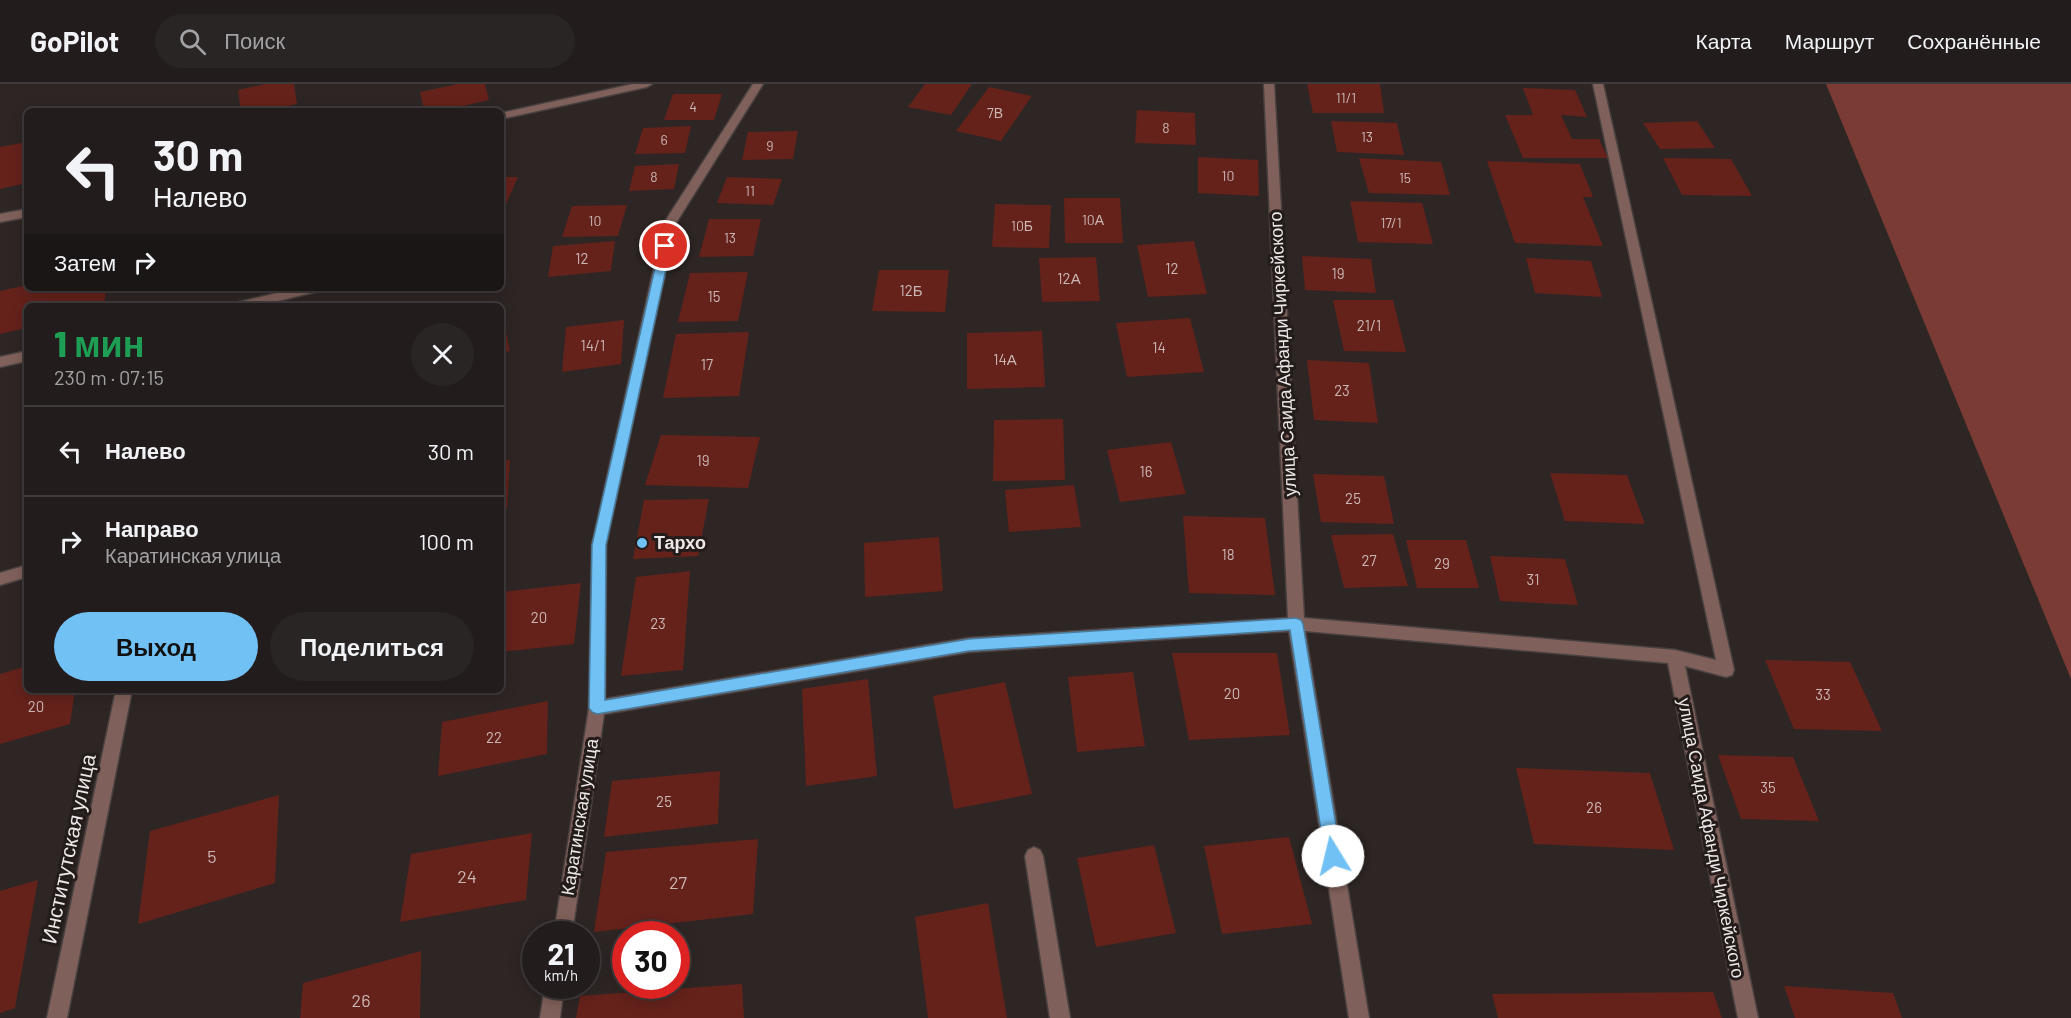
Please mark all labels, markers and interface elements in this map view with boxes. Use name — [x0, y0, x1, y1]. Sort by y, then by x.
search box — [155, 14, 575, 68]
text: GoPilot — [30, 24, 119, 58]
icon: search — [176, 25, 209, 58]
text: Поиск — [224, 27, 285, 53]
text: Карта — [1696, 28, 1752, 53]
text: Маршрут — [1785, 28, 1874, 53]
text: Сохранённые — [1907, 28, 2041, 53]
house number: 11/1 — [1336, 89, 1356, 106]
house number: 4 — [689, 98, 697, 115]
house number: 7В — [987, 104, 1003, 121]
house number: 8 — [1162, 119, 1170, 136]
house number: 13 — [1361, 128, 1373, 145]
text: 30 m — [153, 129, 243, 179]
house number: 6 — [660, 131, 668, 148]
icon: left — [54, 132, 132, 210]
house number: 9 — [766, 137, 774, 154]
house number: 10 — [1222, 167, 1234, 184]
house number: 8 — [650, 168, 658, 185]
house number: 15 — [1399, 169, 1411, 186]
text: Налево — [153, 180, 247, 212]
house number: 11 — [745, 182, 755, 199]
house number: 10А — [1082, 211, 1105, 228]
street label: улица Саида Афанди Чиркейского — [1264, 211, 1300, 497]
house number: 10 — [589, 212, 601, 229]
house number: 17/1 — [1380, 214, 1402, 231]
house number: 10Б — [1011, 217, 1033, 234]
pin — [639, 220, 690, 271]
icon: arrive — [648, 229, 681, 262]
house number: 13 — [724, 229, 736, 246]
icon: right — [128, 246, 161, 279]
text: Затем — [54, 249, 116, 275]
house number: 12 — [575, 249, 589, 267]
house number: 12 — [1165, 259, 1179, 277]
house number: 19 — [1331, 264, 1345, 282]
house number: 12А — [1057, 269, 1081, 287]
house number: 12Б — [899, 281, 923, 299]
house number: 15 — [708, 287, 720, 305]
house number: 21/1 — [1357, 316, 1381, 334]
text: 1 мин — [54, 321, 145, 364]
button: close — [411, 323, 474, 386]
house number: 14/1 — [581, 336, 605, 354]
house number: 14 — [1152, 338, 1166, 356]
house number: 14А — [993, 350, 1017, 368]
house number: 17 — [701, 355, 713, 373]
text: 230 m · 07:15 — [54, 365, 164, 389]
house number: 23 — [1334, 381, 1350, 399]
icon: left — [54, 435, 87, 468]
text: Налево — [105, 437, 186, 463]
text: 30 m — [428, 438, 474, 464]
house number: 19 — [696, 451, 710, 469]
house number: 16 — [1140, 462, 1152, 480]
house number: 25 — [1345, 489, 1361, 507]
text: Направо — [105, 515, 199, 541]
icon: right — [54, 525, 87, 558]
text: 100 m — [419, 528, 474, 554]
place label: Тархо — [654, 531, 706, 553]
marker: Тархо — [635, 536, 649, 550]
text: Каратинская улица — [105, 543, 281, 567]
house number: 18 — [1221, 545, 1235, 563]
house number: 27 — [1361, 551, 1377, 569]
house number: 29 — [1434, 554, 1450, 572]
house number: 31 — [1527, 570, 1539, 588]
house number: 20 — [531, 608, 547, 626]
button: Выход — [54, 612, 258, 681]
button: Поделиться — [270, 612, 474, 681]
house number: 23 — [650, 614, 666, 632]
house number: 20 — [1224, 684, 1240, 702]
house number: 33 — [1815, 685, 1831, 703]
street label: улица Саида Афанди Чиркейского — [1674, 696, 1750, 980]
house number: 20 — [28, 697, 44, 715]
house number: 22 — [486, 728, 502, 746]
street label: Каратинская улица — [556, 736, 602, 897]
street label: Институтская улица — [35, 751, 100, 946]
house number: 35 — [1760, 778, 1776, 796]
house number: 25 — [656, 792, 672, 810]
house number: 26 — [1586, 798, 1602, 816]
position arrow — [1301, 824, 1365, 888]
house number: 5 — [207, 845, 217, 867]
house number: 24 — [457, 865, 477, 887]
house number: 27 — [669, 871, 688, 893]
speed limit sign: 30 — [612, 921, 690, 999]
text: 21 — [547, 935, 575, 971]
text: km/h — [544, 966, 578, 984]
house number: 26 — [352, 989, 370, 1011]

